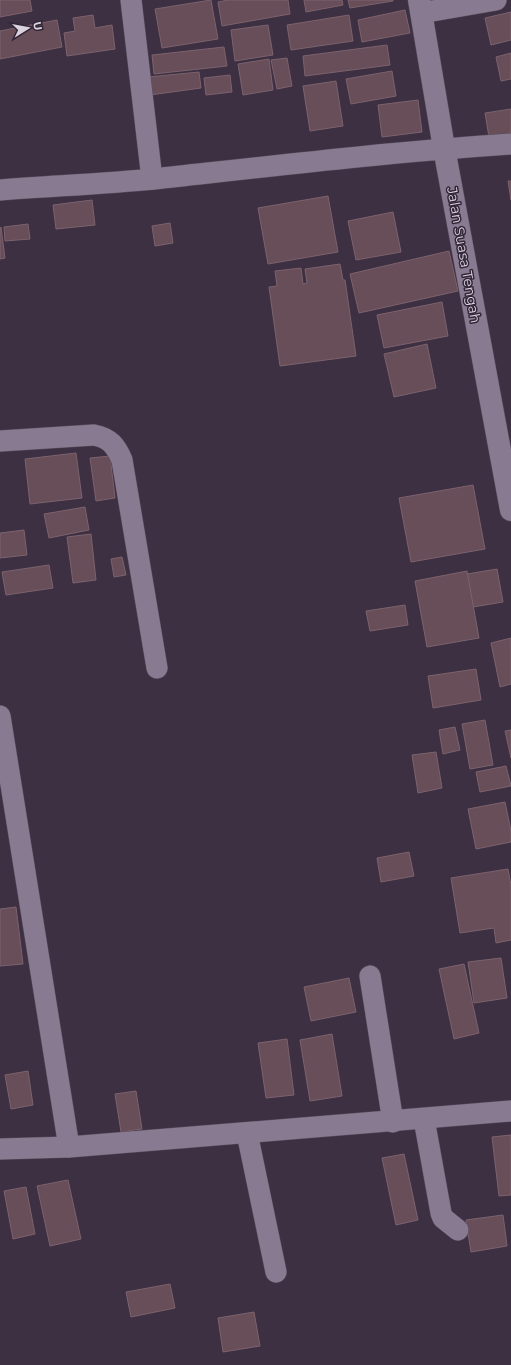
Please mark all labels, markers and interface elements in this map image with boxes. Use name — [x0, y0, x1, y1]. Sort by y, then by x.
north arrow — [8, 8, 48, 48]
text: U — [30, 20, 46, 32]
street label: Jalan Suasa Tengah — [443, 185, 485, 325]

